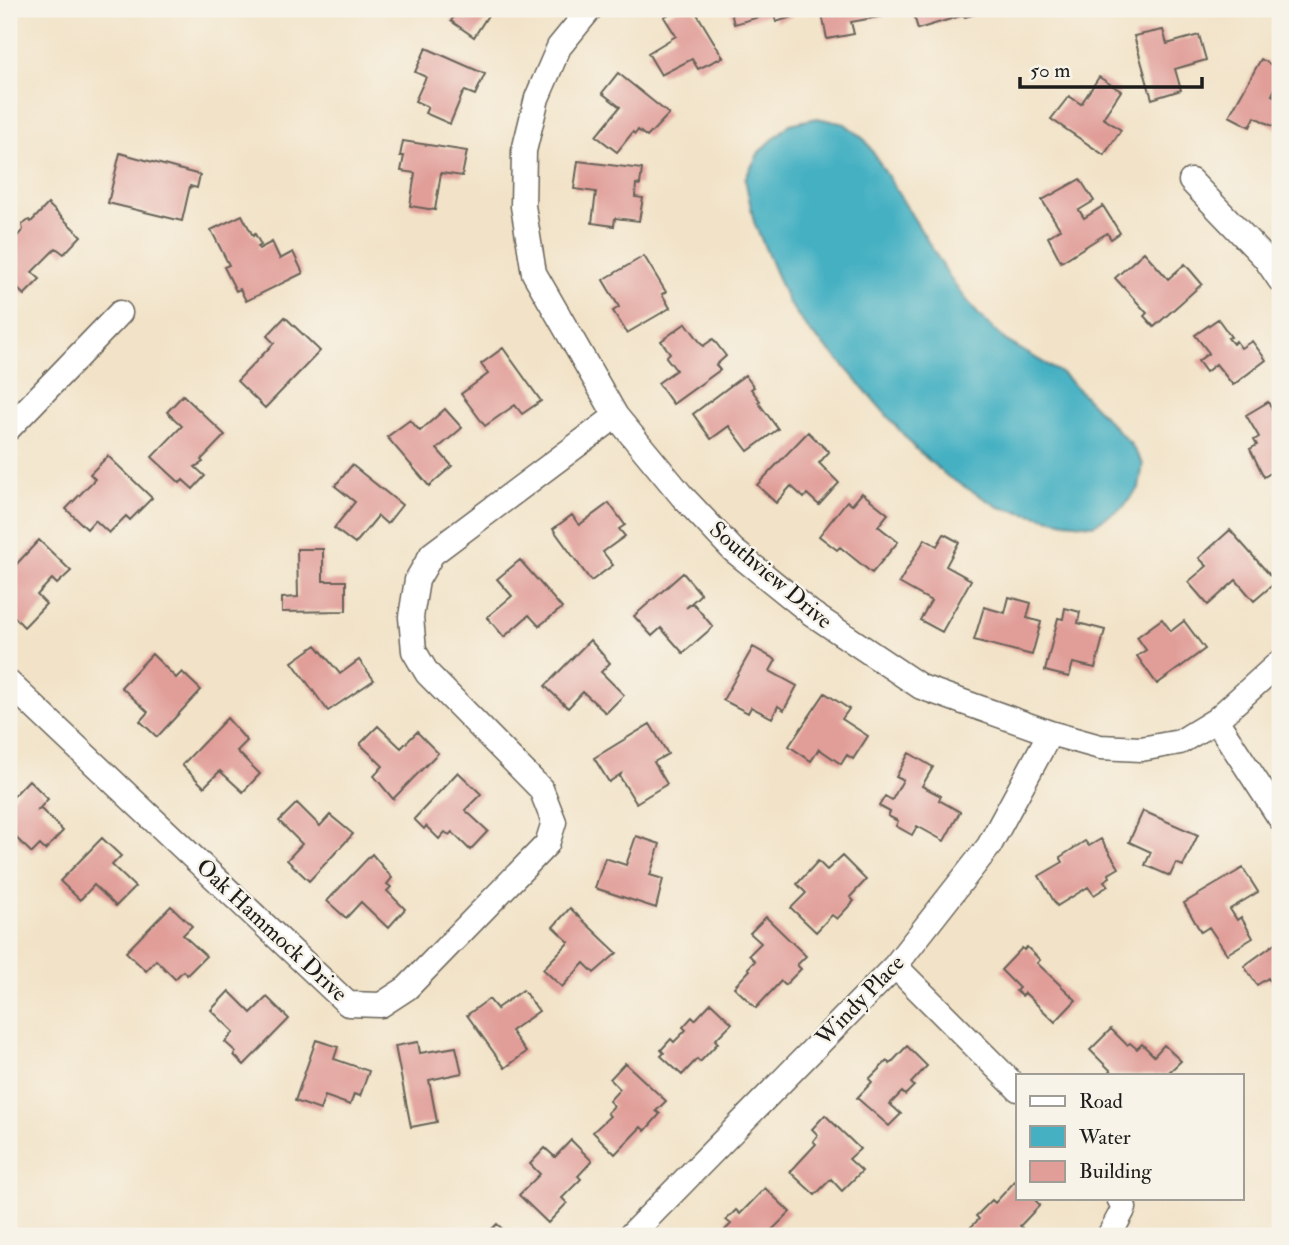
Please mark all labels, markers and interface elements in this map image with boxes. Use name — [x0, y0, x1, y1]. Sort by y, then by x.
scale bar — [1020, 46, 1202, 90]
text: 50 m — [1030, 57, 1071, 84]
street label: Southview Drive — [703, 515, 839, 635]
street label: Oak Hammock Drive — [190, 852, 354, 1008]
street label: Windy Place — [809, 948, 911, 1052]
legend — [1016, 1074, 1244, 1200]
text: Road — [1079, 1088, 1124, 1115]
text: Water — [1078, 1124, 1131, 1151]
text: Building — [1079, 1158, 1152, 1185]

